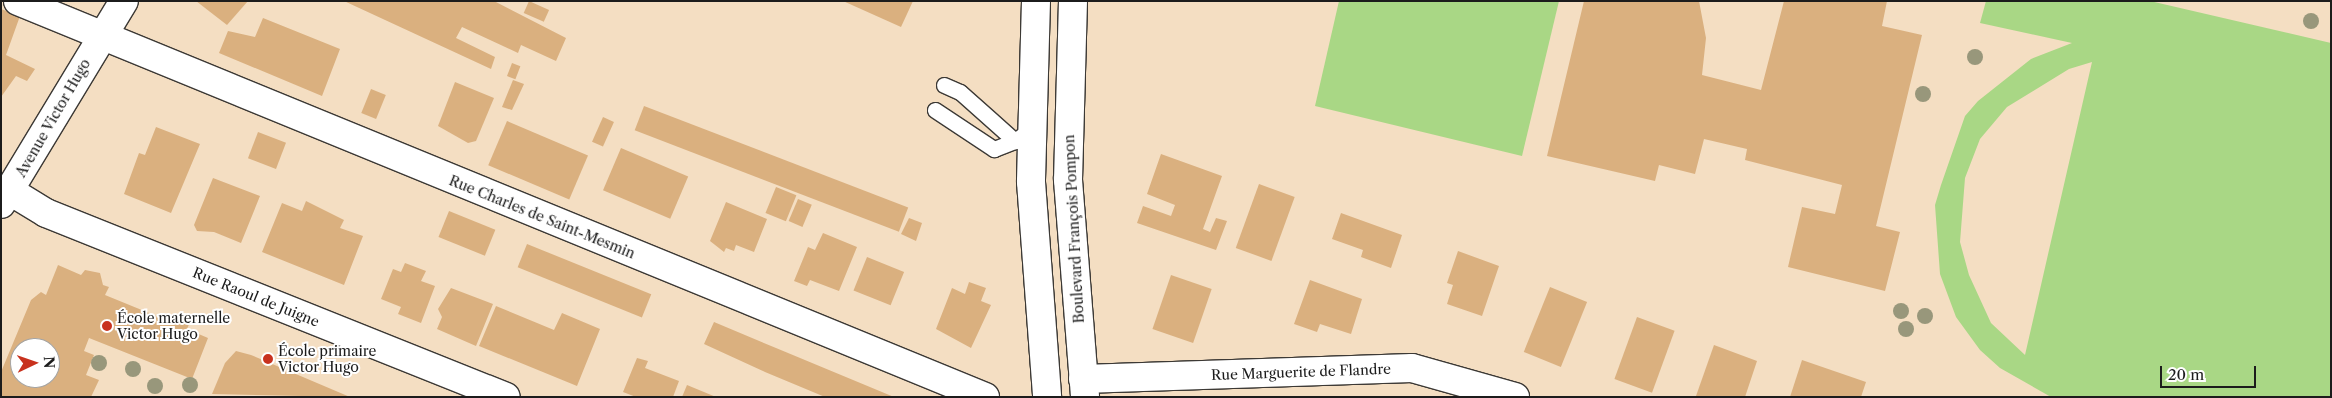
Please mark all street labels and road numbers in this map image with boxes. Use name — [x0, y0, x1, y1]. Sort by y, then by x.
street label: Avenue Victor Hugo — [12, 55, 94, 181]
street label: Boulevard François Pompon — [1061, 134, 1087, 324]
street label: Rue Charles de Saint-Mesmin — [447, 172, 637, 262]
street label: Rue Raoul de Juigne — [190, 264, 322, 330]
street label: Rue Marguerite de Flandre — [1211, 360, 1391, 384]

